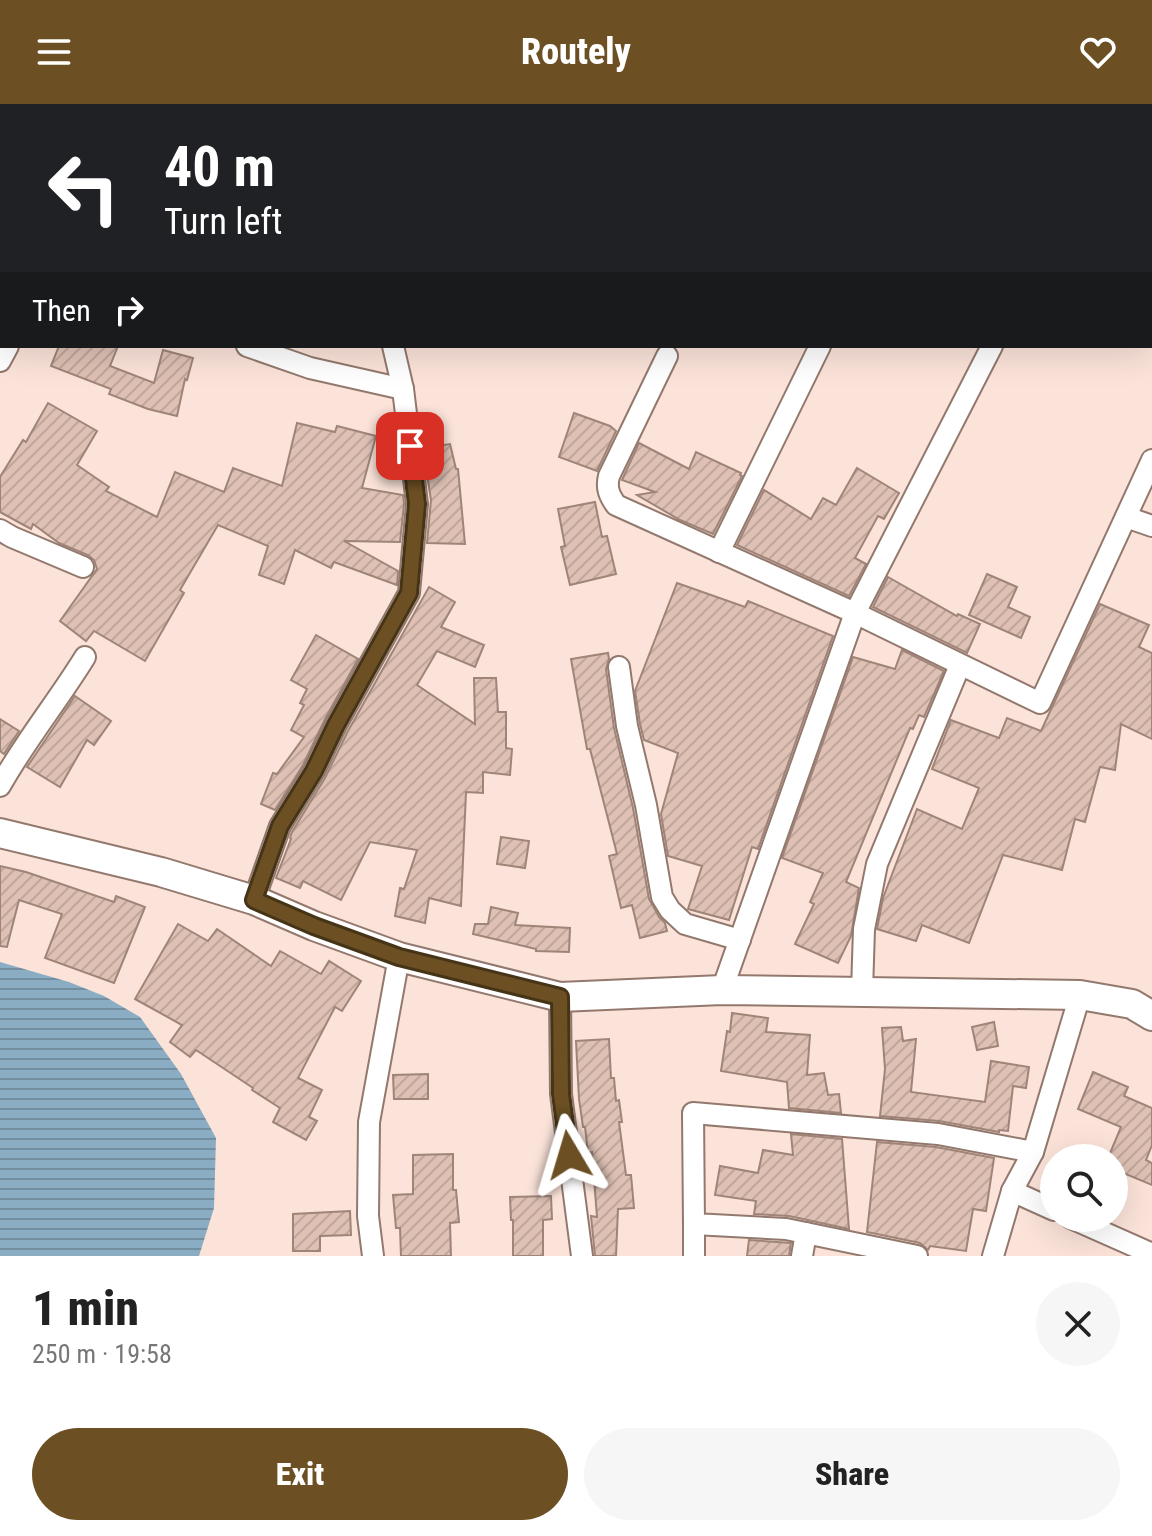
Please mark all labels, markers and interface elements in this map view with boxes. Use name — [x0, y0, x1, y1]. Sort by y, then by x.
icon: menu — [32, 30, 76, 74]
icon: heart — [1076, 30, 1120, 74]
text: Routely — [521, 31, 631, 73]
text: 40 m — [164, 134, 275, 200]
icon: left — [32, 136, 136, 240]
text: Turn left — [164, 201, 282, 243]
icon: right — [107, 288, 151, 332]
text: Then — [32, 293, 91, 328]
pin — [376, 412, 444, 480]
icon: arrive — [388, 424, 432, 468]
position arrow — [527, 1113, 611, 1197]
map controls — [1040, 1144, 1128, 1232]
button: search — [1040, 1144, 1128, 1232]
text: 1 min — [32, 1280, 139, 1337]
button: close — [1036, 1282, 1120, 1366]
text: 250 m · 19:58 — [32, 1339, 172, 1369]
button: Exit — [32, 1428, 568, 1520]
button: Share — [584, 1428, 1120, 1520]

